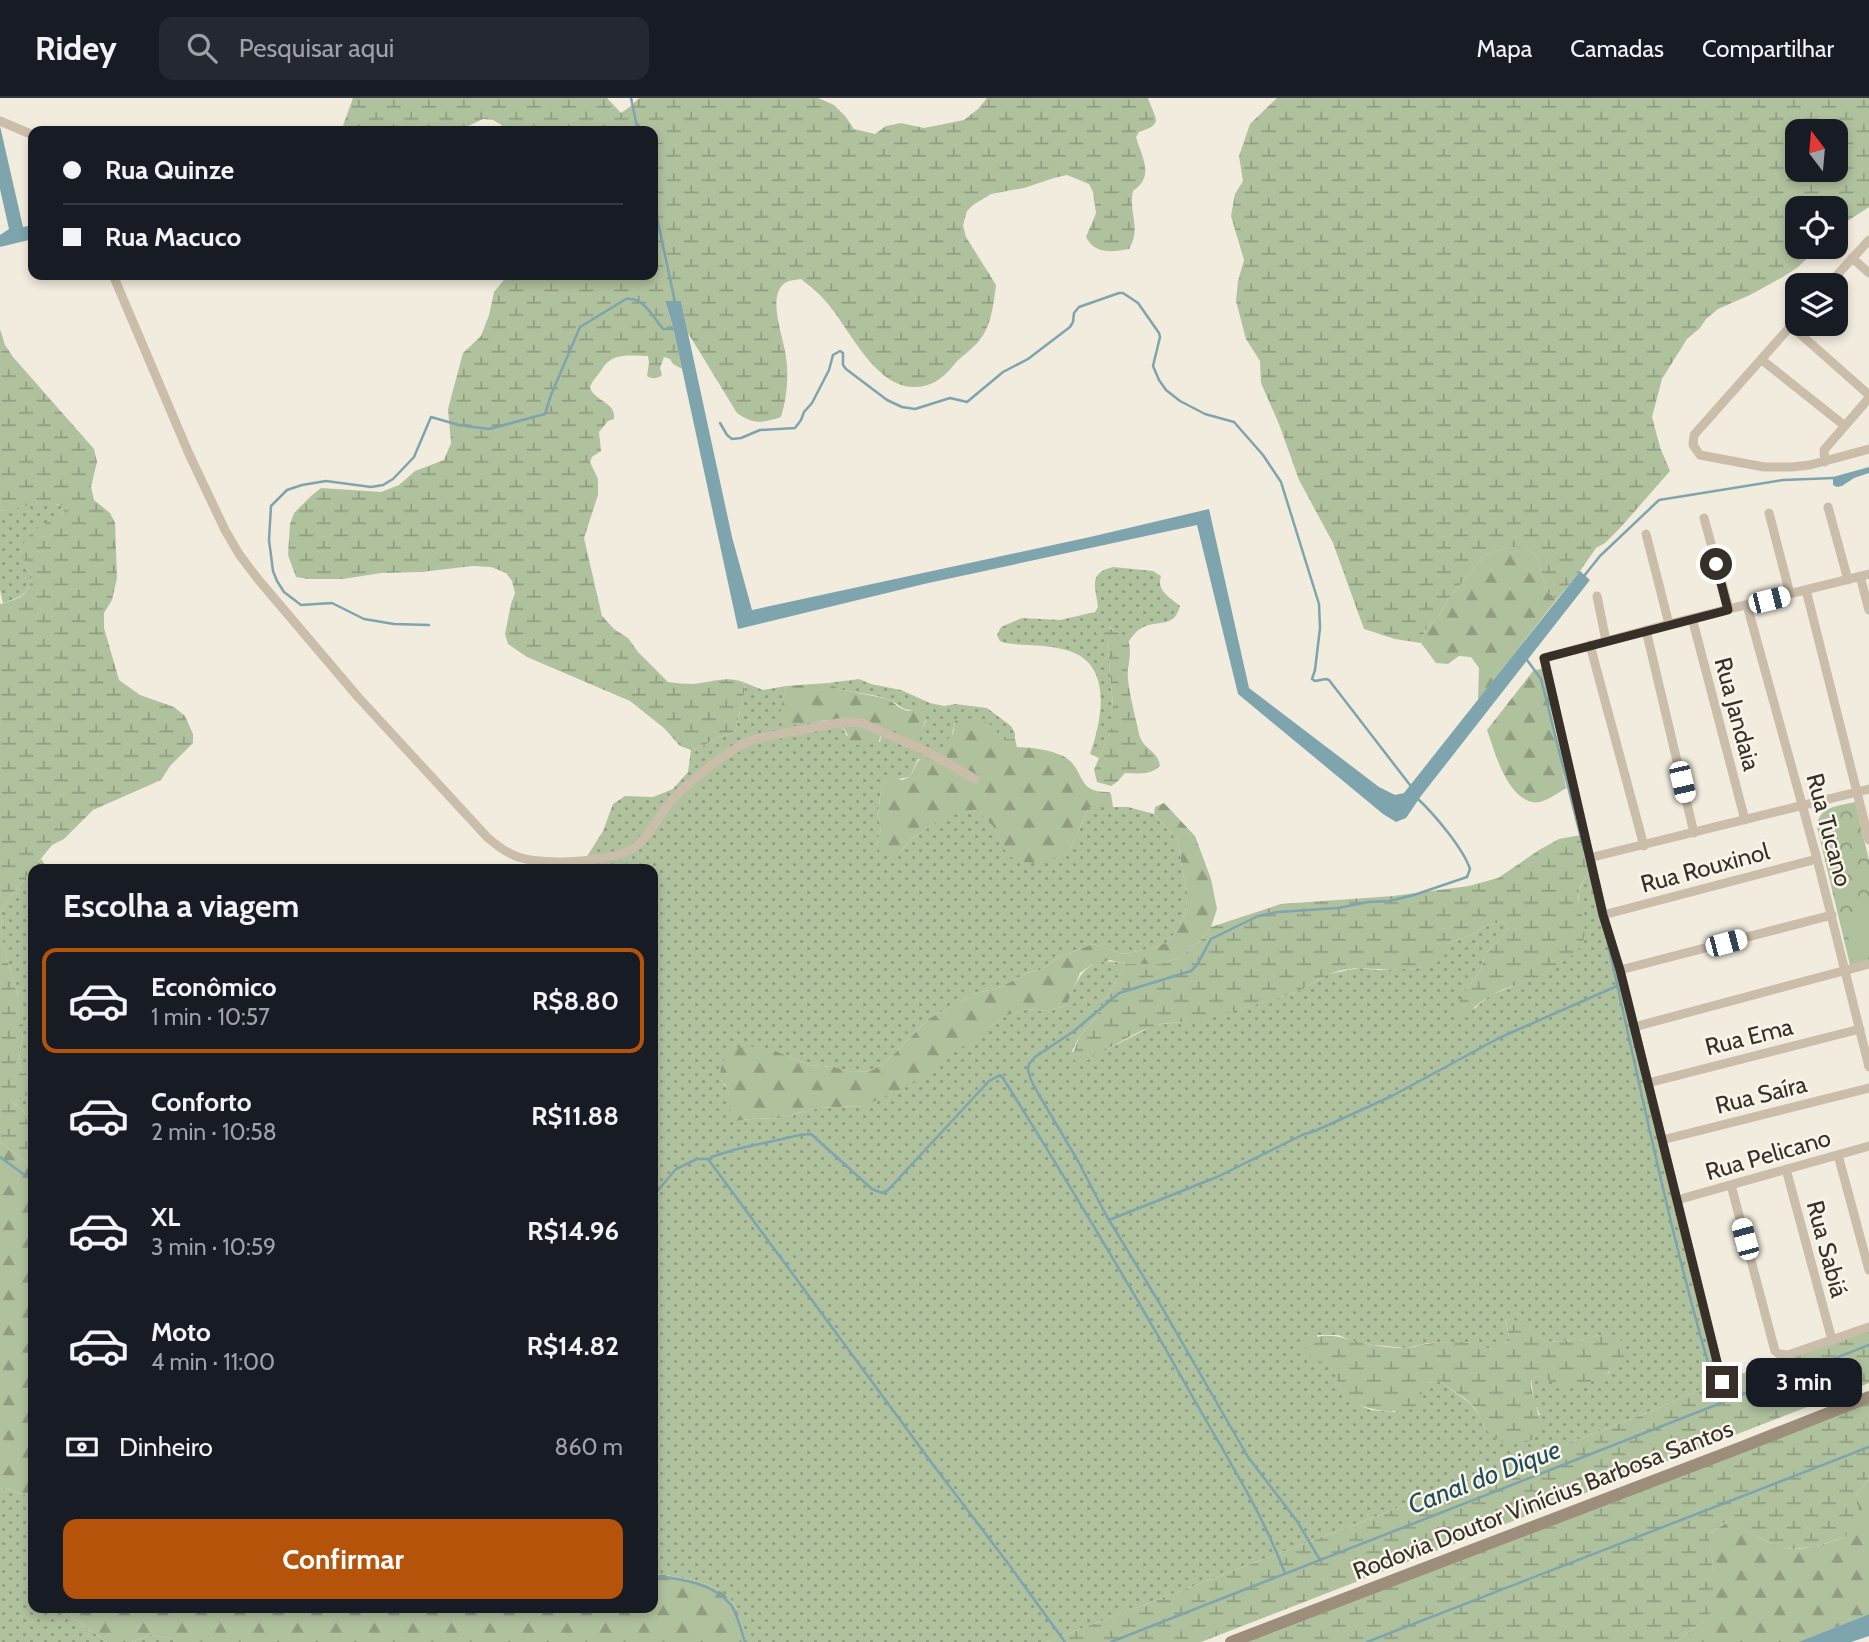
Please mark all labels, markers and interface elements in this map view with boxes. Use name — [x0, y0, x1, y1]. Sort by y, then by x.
search box — [159, 17, 649, 80]
text: Ridey — [35, 28, 117, 68]
icon: search — [183, 29, 221, 67]
text: Pesquisar aqui — [239, 32, 394, 64]
text: Mapa — [1476, 34, 1532, 63]
text: Camadas — [1570, 34, 1664, 63]
text: Compartilhar — [1702, 34, 1834, 63]
north arrow — [1785, 119, 1848, 182]
map controls — [1785, 119, 1848, 336]
text: Rua Quinze — [105, 154, 234, 186]
button: locate — [1785, 196, 1848, 259]
text: Rua Macuco — [105, 221, 241, 253]
button: layers — [1785, 273, 1848, 336]
route start — [1700, 548, 1732, 580]
car — [1747, 585, 1792, 615]
street label: Rua Jandaia — [1708, 654, 1767, 774]
car — [1668, 759, 1697, 805]
street label: Rua Tucano — [1800, 770, 1859, 890]
street label: Rua Rouxinol — [1637, 836, 1773, 899]
text: Escolha a viagem — [63, 886, 299, 925]
car — [1703, 927, 1750, 959]
icon: car — [67, 969, 130, 1032]
text: Econômico — [151, 971, 277, 1003]
text: R$8.80 — [532, 985, 619, 1017]
text: 1 min · 10:57 — [151, 1003, 270, 1031]
street label: Rua Ema — [1702, 1012, 1796, 1061]
street label: Rua Saíra — [1712, 1069, 1810, 1120]
icon: car — [67, 1084, 130, 1147]
text: Conforto — [151, 1086, 252, 1118]
text: R$11.88 — [531, 1100, 619, 1132]
text: 2 min · 10:58 — [151, 1118, 277, 1146]
street label: Rua Pelicano — [1702, 1123, 1834, 1186]
street label: Rua Sabiá — [1801, 1197, 1854, 1301]
icon: car — [67, 1199, 130, 1262]
text: XL — [151, 1201, 180, 1233]
text: R$14.96 — [527, 1215, 619, 1247]
car — [1730, 1216, 1761, 1262]
text: 3 min · 10:59 — [151, 1233, 276, 1261]
icon: car — [67, 1314, 130, 1377]
text: Moto — [151, 1316, 211, 1348]
text: R$14.82 — [527, 1330, 619, 1362]
text: 4 min · 11:00 — [151, 1348, 275, 1376]
callout: 3 min — [1746, 1358, 1862, 1406]
route end — [1706, 1366, 1738, 1398]
text: 3 min — [1776, 1368, 1832, 1396]
street label: Rodovia Doutor Vinícius Barbosa Santos — [1349, 1413, 1737, 1586]
icon: cash — [63, 1428, 101, 1466]
text: Dinheiro — [119, 1431, 213, 1463]
text: 860 m — [555, 1433, 623, 1461]
water label: Canal do Dique — [1403, 1433, 1565, 1521]
button: Confirmar — [63, 1519, 623, 1599]

